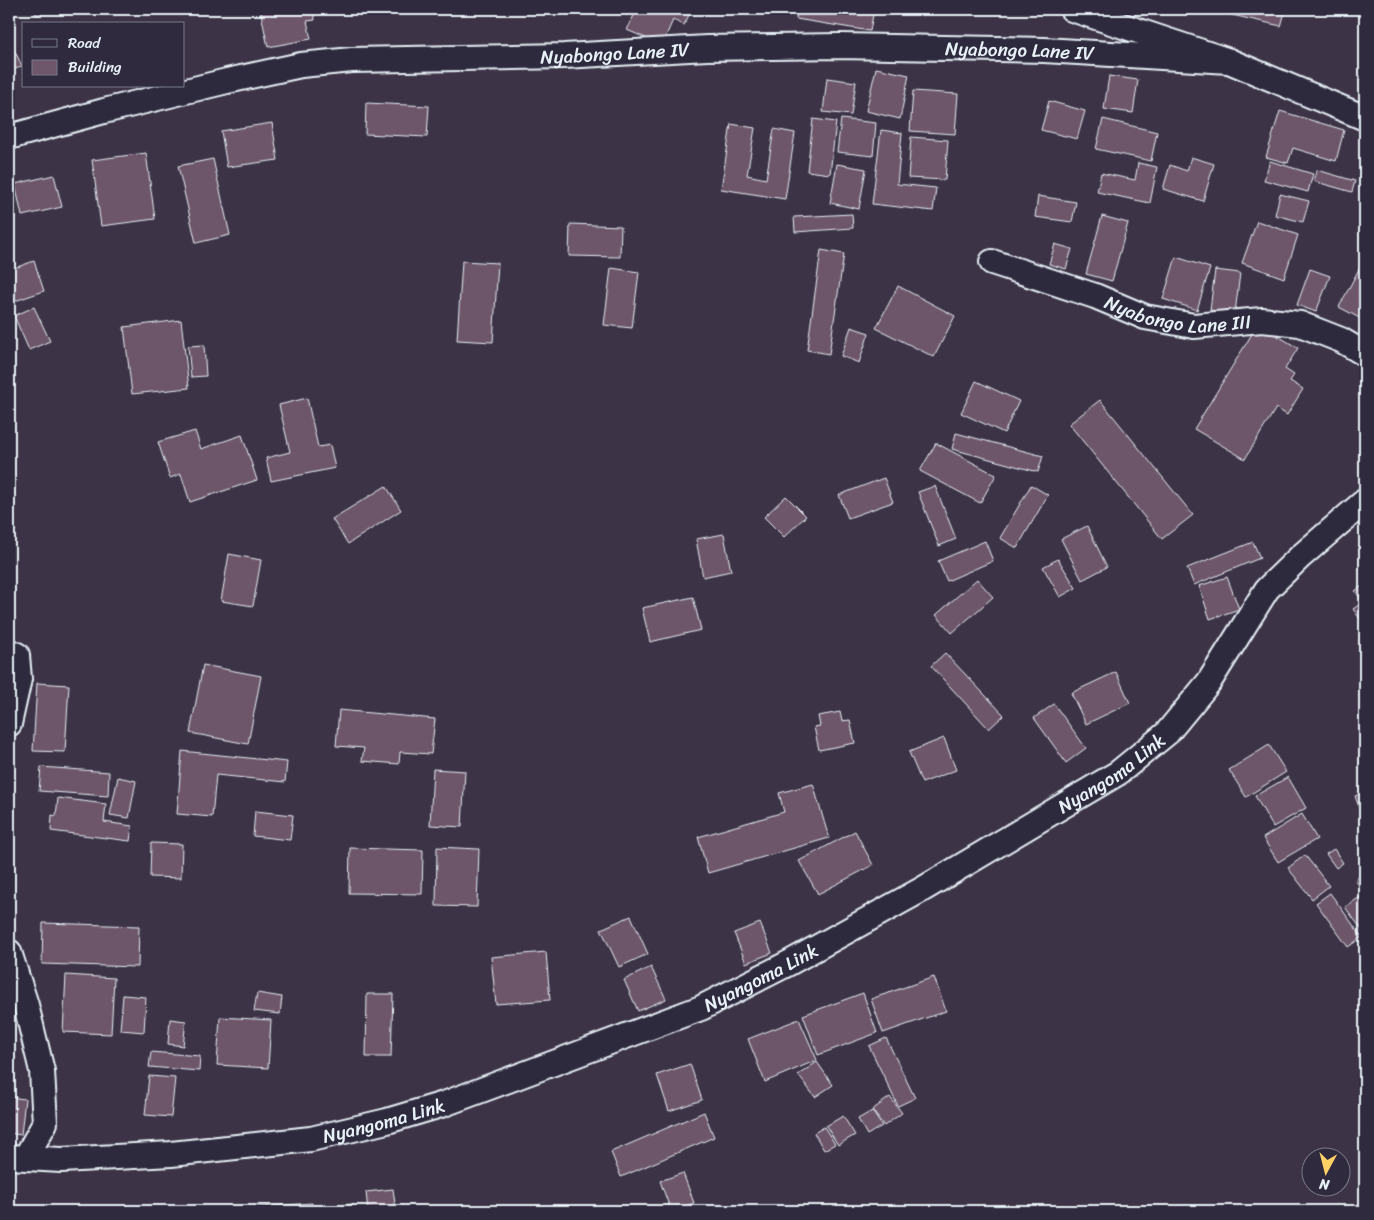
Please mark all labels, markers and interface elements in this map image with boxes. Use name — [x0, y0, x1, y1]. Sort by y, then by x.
legend — [22, 22, 185, 88]
text: Road — [68, 30, 101, 56]
street label: Nyabongo Lane IV — [540, 32, 691, 73]
street label: Nyabongo Lane IV — [945, 32, 1096, 69]
text: Building — [68, 54, 122, 80]
street label: Nyabongo Lane III — [1100, 285, 1252, 343]
street label: Nyangoma Link — [1051, 724, 1173, 822]
street label: Nyangoma Link — [697, 934, 824, 1021]
street label: Nyangoma Link — [319, 1088, 449, 1152]
north arrow — [1302, 1148, 1352, 1198]
text: N — [1318, 1171, 1332, 1198]

